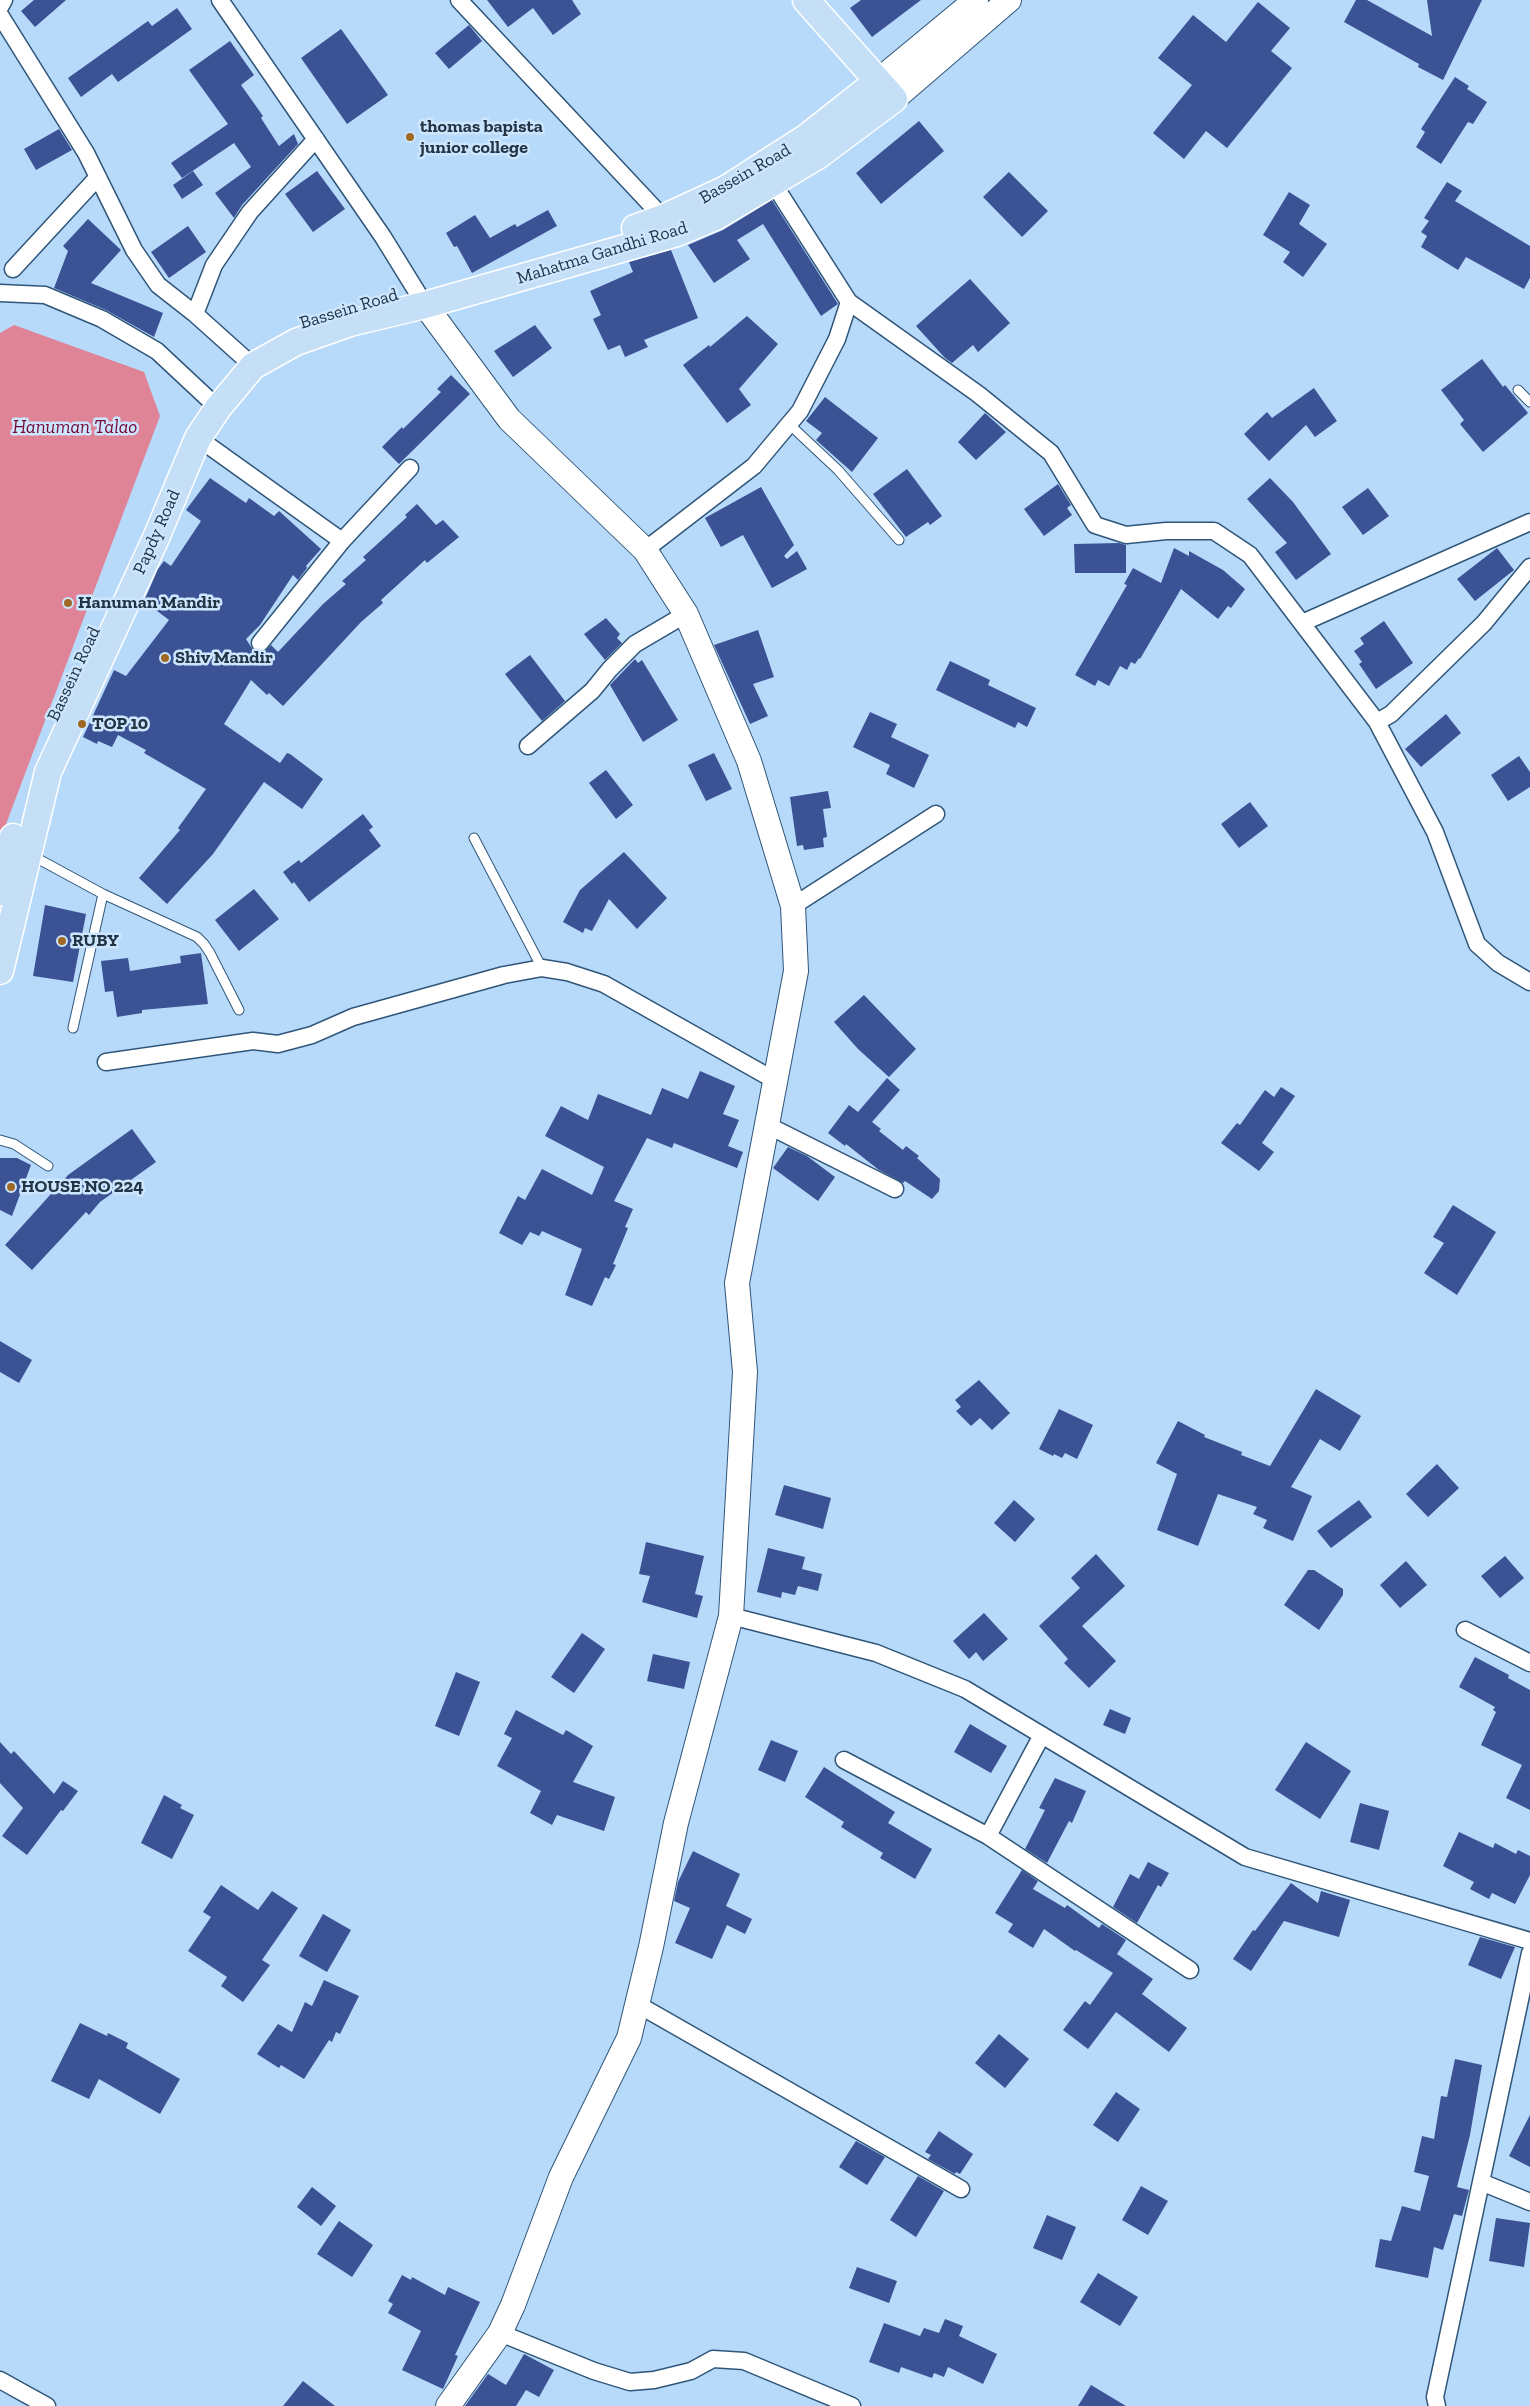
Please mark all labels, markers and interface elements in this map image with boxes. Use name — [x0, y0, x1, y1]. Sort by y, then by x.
place label: thomas bapista junior college — [420, 116, 543, 158]
marker: thomas bapista junior college — [404, 131, 416, 143]
street label: Bassein Road — [695, 139, 795, 209]
street label: Mahatma Gandhi Road — [514, 217, 690, 289]
street label: Bassein Road — [297, 284, 401, 334]
water label: Hanuman Talao — [13, 417, 137, 439]
street label: Papdy Road — [129, 486, 185, 578]
place label: Hanuman Mandir — [78, 592, 220, 614]
marker: Hanuman Mandir — [62, 597, 74, 609]
street label: Bassein Road — [43, 623, 105, 725]
place label: Shiv Mandir — [175, 647, 273, 669]
marker: Shiv Mandir — [159, 652, 171, 664]
place label: TOP 10 — [92, 713, 148, 735]
marker: TOP 10 — [76, 718, 88, 730]
place label: RUBY — [72, 930, 119, 952]
marker: RUBY — [56, 935, 68, 947]
place label: HOUSE NO 224 — [21, 1176, 143, 1198]
marker: HOUSE NO 224 — [5, 1181, 17, 1193]

